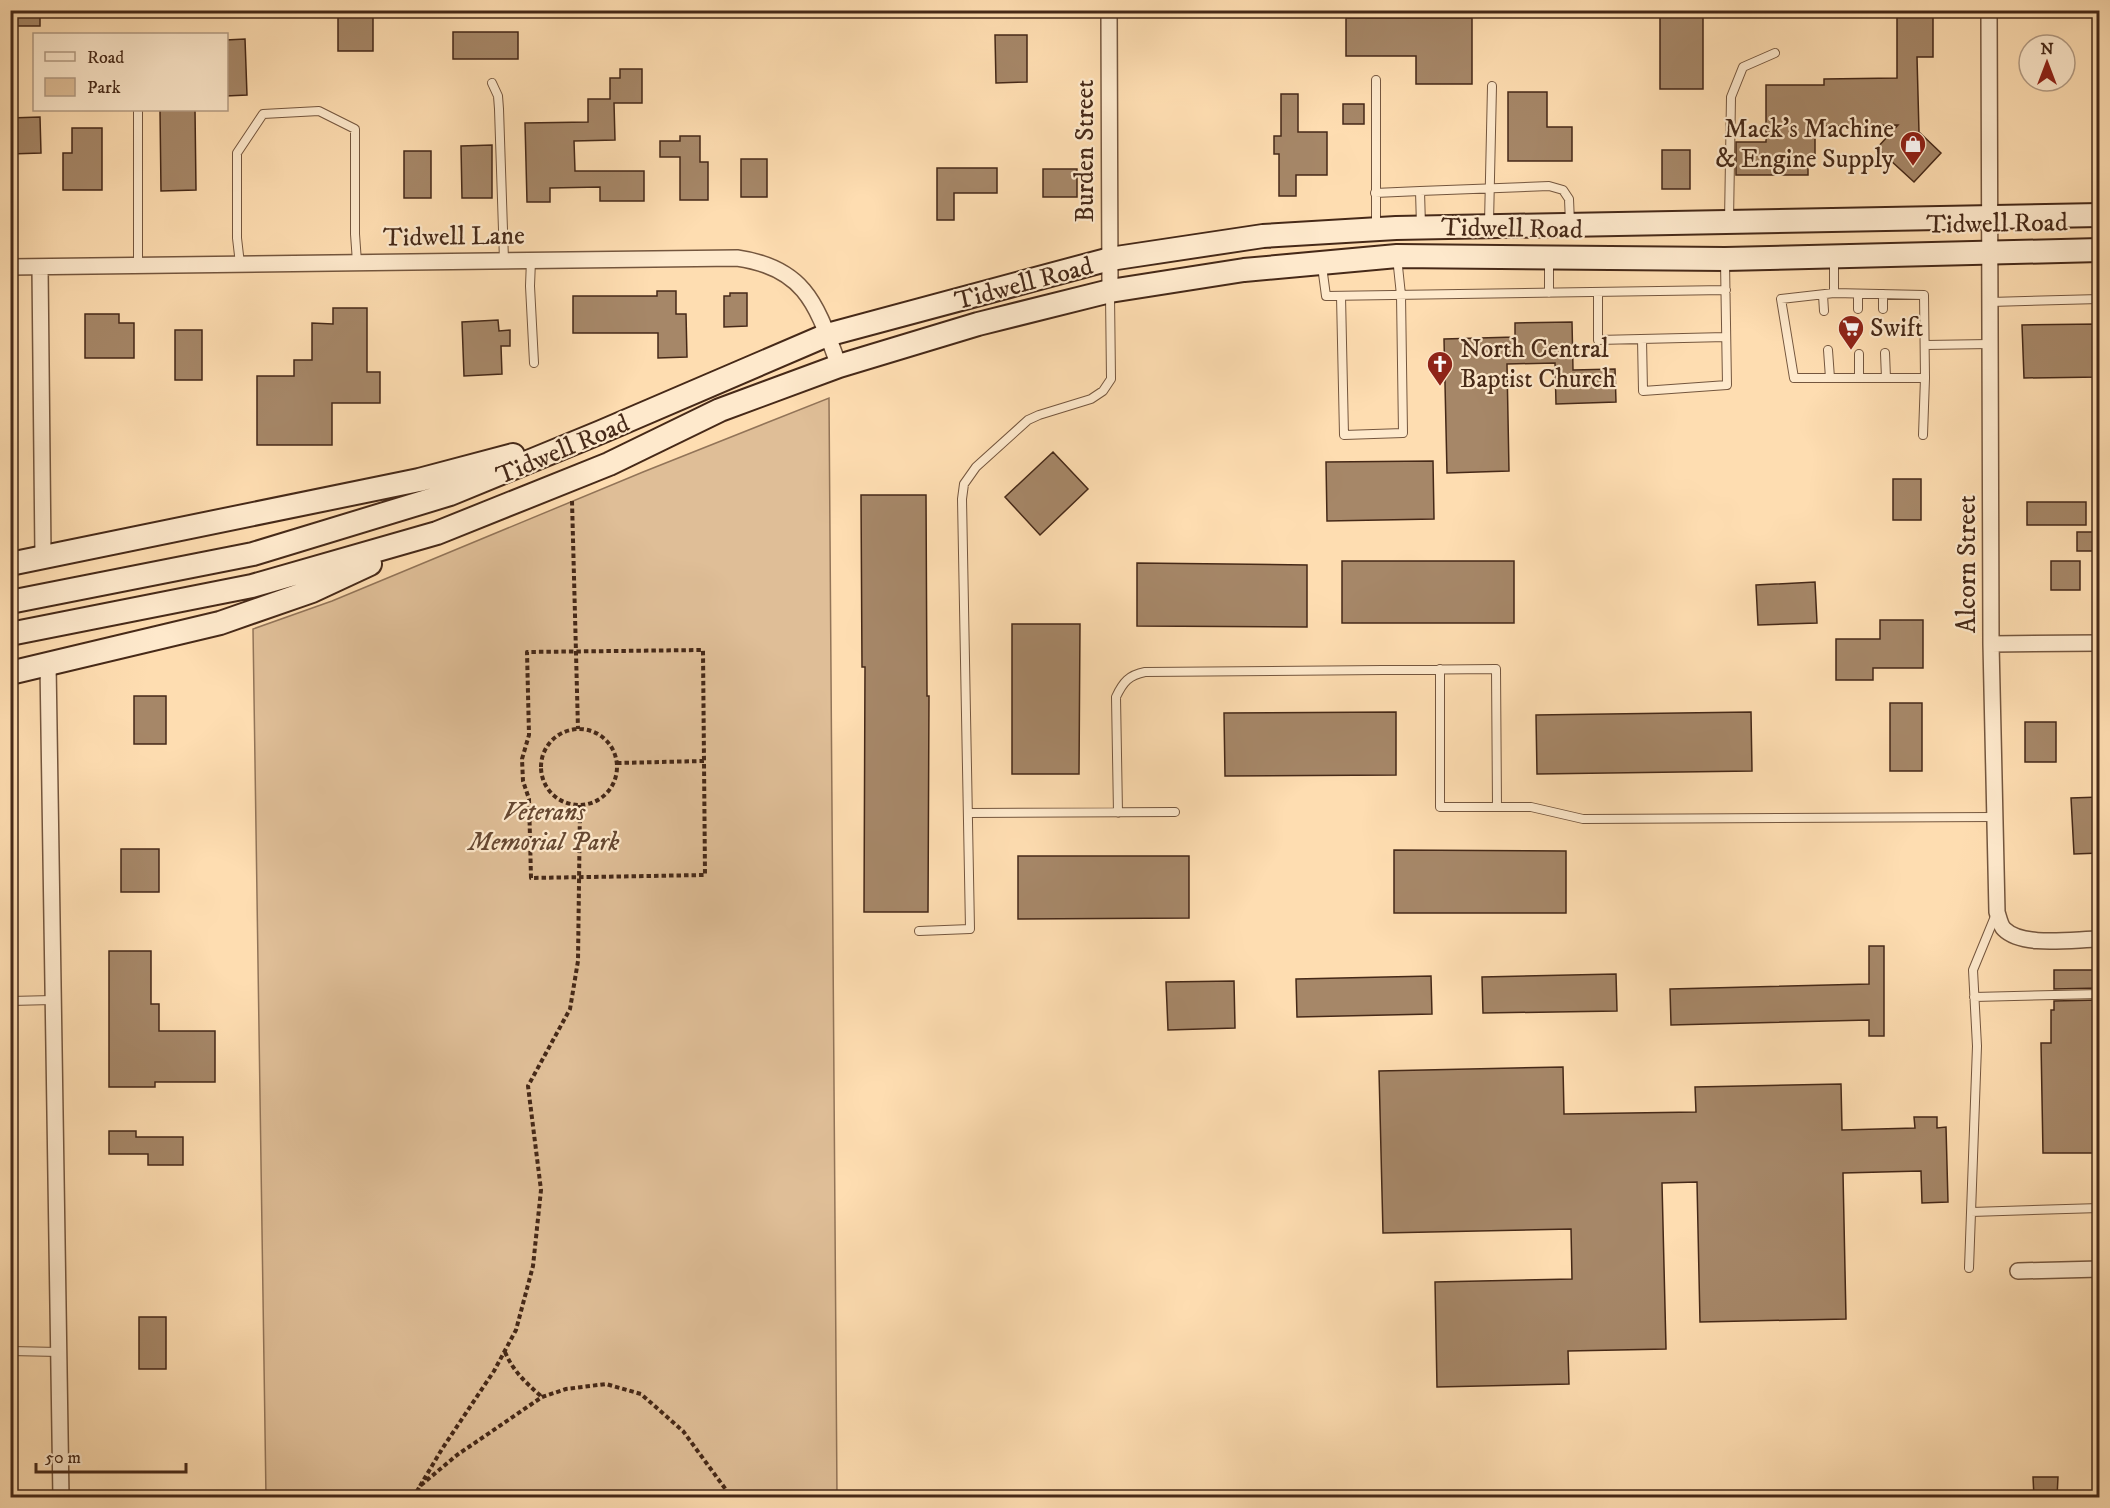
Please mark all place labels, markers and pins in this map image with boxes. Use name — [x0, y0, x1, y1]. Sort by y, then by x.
place label: Mack's Machine & Engine Supply — [1715, 113, 1895, 176]
shop icon: Mack's Machine & Engine Supply — [1898, 129, 1928, 167]
place label: Swift — [1870, 312, 1923, 345]
supermarket icon: Swift — [1836, 313, 1866, 351]
place label: North Central Baptist Church — [1460, 333, 1616, 396]
church icon: North Central Baptist Church — [1425, 349, 1455, 387]

